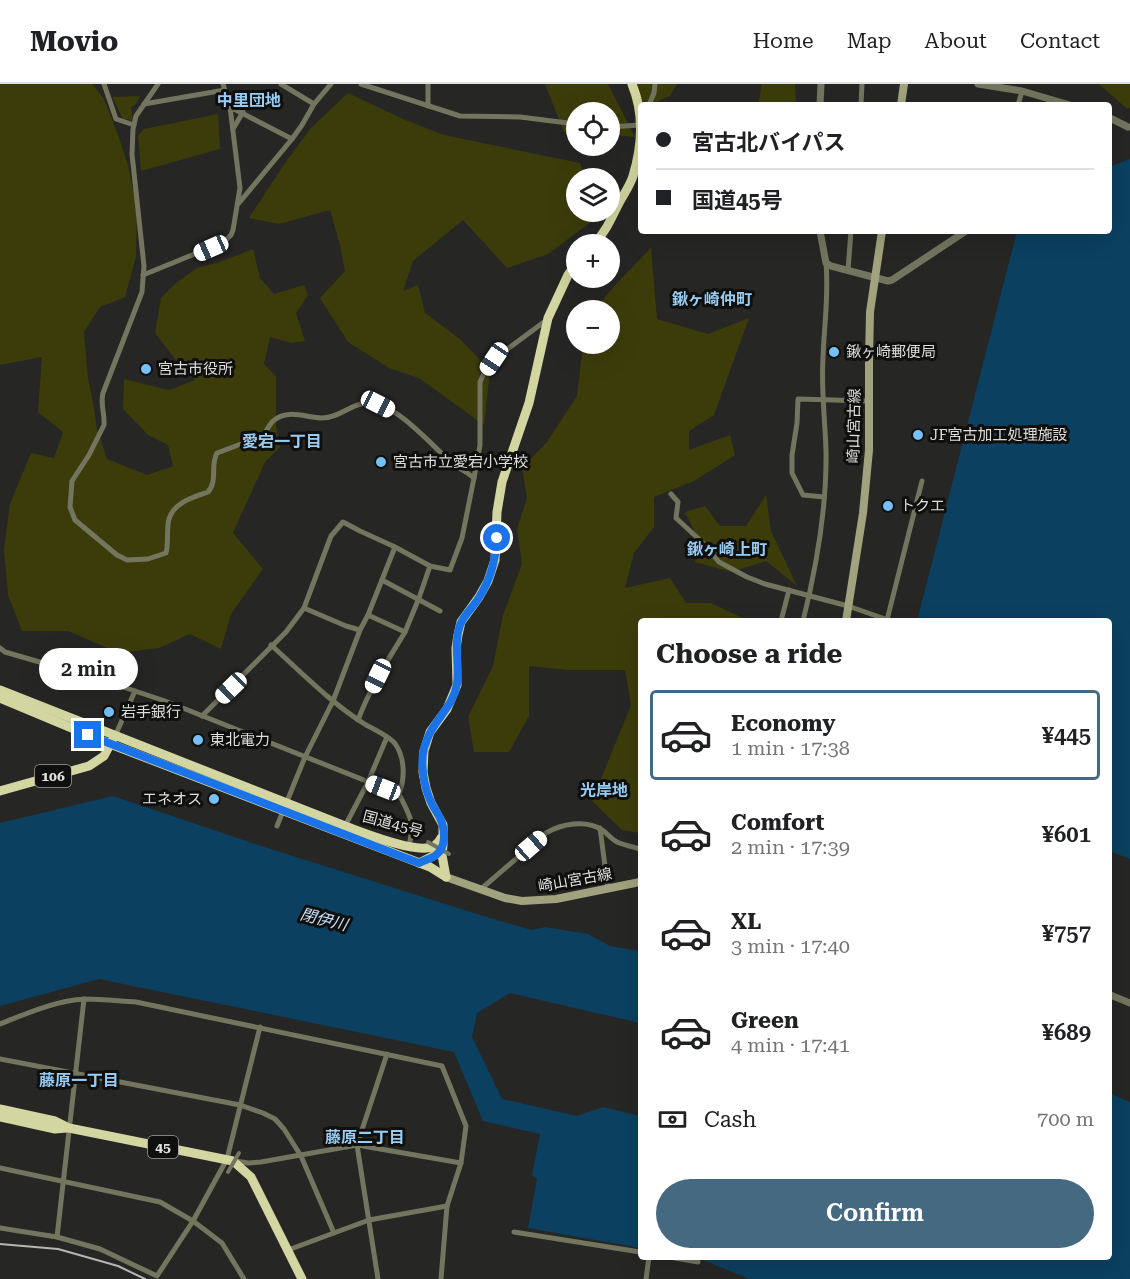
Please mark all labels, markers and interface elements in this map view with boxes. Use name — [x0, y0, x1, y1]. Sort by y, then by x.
text: Movio — [30, 25, 118, 58]
text: Home — [753, 29, 814, 53]
text: Map — [847, 29, 892, 53]
text: About — [925, 29, 987, 53]
text: Contact — [1020, 29, 1100, 53]
district label: 中里団地 — [217, 91, 281, 110]
map controls — [566, 102, 620, 354]
button: locate — [566, 102, 620, 156]
text: 宮古北バイパス — [692, 130, 846, 155]
button: layers — [566, 168, 620, 222]
text: 国道45号 — [692, 188, 783, 213]
car — [191, 232, 231, 264]
button: + — [566, 234, 620, 288]
district label: 鍬ヶ崎仲町 — [672, 290, 752, 309]
button: − — [566, 300, 620, 354]
car — [476, 339, 512, 379]
place label: 鍬ヶ崎郵便局 — [846, 343, 936, 361]
marker: 鍬ヶ崎郵便局 — [827, 345, 841, 359]
place label: 宮古市役所 — [158, 360, 233, 378]
marker: 宮古市役所 — [139, 362, 153, 376]
car — [358, 388, 398, 420]
street label: 崎山宮古線 — [844, 388, 864, 464]
place label: JF宮古加工処理施設 — [930, 426, 1067, 444]
marker: JF宮古加工処理施設 — [911, 428, 925, 442]
district label: 愛宕一丁目 — [242, 432, 322, 451]
place label: 宮古市立愛宕小学校 — [393, 453, 528, 471]
marker: 宮古市立愛宕小学校 — [374, 455, 388, 469]
place label: トクエ — [900, 497, 945, 515]
marker: トクエ — [881, 499, 895, 513]
route start — [483, 524, 510, 551]
district label: 鍬ヶ崎上町 — [687, 540, 767, 559]
text: Choose a ride — [656, 638, 842, 670]
callout: 2 min — [38, 648, 138, 690]
car — [362, 656, 394, 696]
text: 2 min — [61, 657, 116, 681]
car — [212, 669, 250, 707]
place label: 岩手銀行 — [121, 703, 181, 721]
marker: 岩手銀行 — [102, 705, 116, 719]
icon: car — [659, 708, 713, 762]
text: Economy — [731, 711, 835, 736]
route end — [74, 721, 101, 748]
text: ¥445 — [1042, 723, 1091, 748]
place label: 東北電力 — [210, 731, 270, 749]
marker: 東北電力 — [191, 733, 205, 747]
text: 1 min · 17:38 — [731, 736, 850, 760]
road number: 106 — [35, 765, 71, 787]
car — [363, 773, 403, 803]
district label: 光岸地 — [580, 781, 628, 800]
place label: エネオス — [142, 790, 202, 808]
marker: エネオス — [207, 792, 221, 806]
street label: 国道45号 — [361, 807, 425, 841]
icon: car — [659, 807, 713, 861]
text: Comfort — [731, 810, 824, 835]
text: ¥601 — [1042, 822, 1091, 847]
car — [512, 827, 550, 865]
text: 2 min · 17:39 — [731, 835, 850, 859]
street label: 崎山宮古線 — [536, 865, 614, 895]
water label: 閉伊川 — [298, 904, 351, 935]
icon: car — [659, 906, 713, 960]
text: XL — [731, 909, 761, 934]
text: ¥757 — [1042, 921, 1091, 946]
text: 3 min · 17:40 — [731, 934, 850, 958]
icon: car — [659, 1005, 713, 1059]
text: Green — [731, 1008, 799, 1033]
text: ¥689 — [1042, 1020, 1091, 1045]
text: 4 min · 17:41 — [731, 1033, 850, 1057]
district label: 藤原一丁目 — [39, 1071, 119, 1090]
icon: cash — [656, 1103, 689, 1136]
text: Cash — [704, 1107, 756, 1132]
text: 700 m — [1037, 1107, 1094, 1131]
district label: 藤原二丁目 — [325, 1128, 405, 1147]
road number: 45 — [148, 1136, 178, 1158]
button: Confirm — [656, 1179, 1094, 1248]

